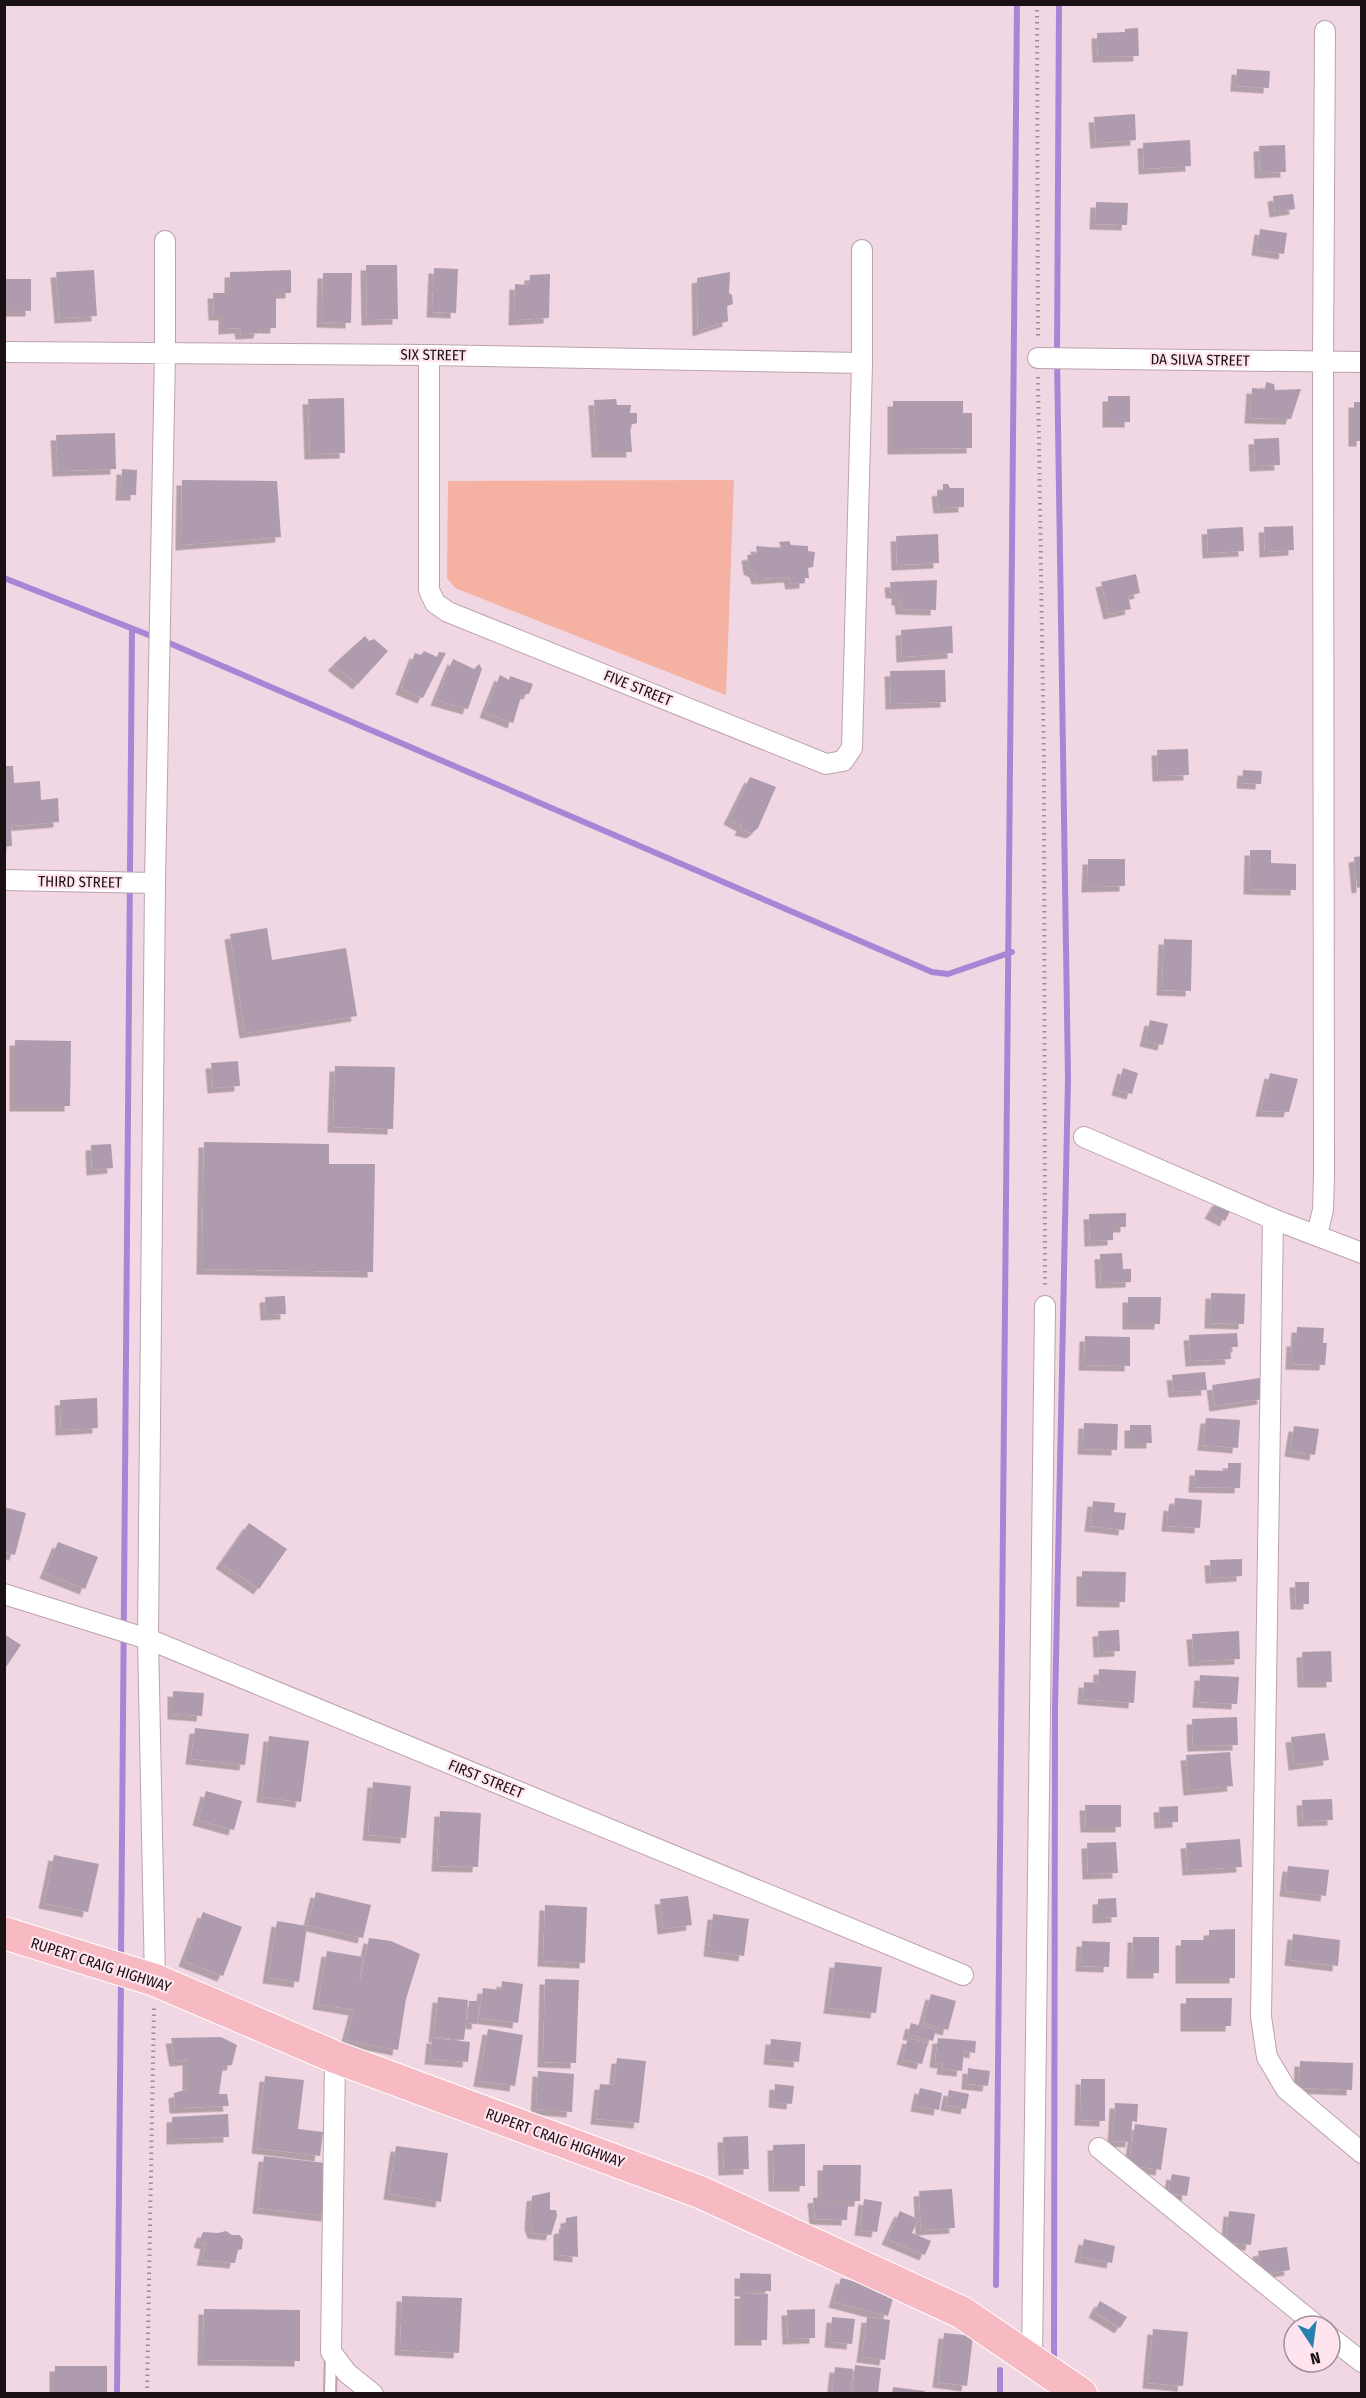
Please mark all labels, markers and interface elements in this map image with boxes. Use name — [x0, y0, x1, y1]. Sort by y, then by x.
street label: SIX STREET — [400, 345, 466, 365]
street label: DA SILVA STREET — [1150, 350, 1250, 370]
street label: FIVE STREET — [601, 666, 675, 710]
street label: THIRD STREET — [38, 872, 122, 892]
street label: FIRST STREET — [446, 1756, 526, 1802]
street label: RUPERT CRAIG HIGHWAY — [29, 1934, 174, 1996]
street label: RUPERT CRAIG HIGHWAY — [483, 2105, 627, 2172]
north arrow — [1282, 2314, 1342, 2374]
text: N — [1308, 2348, 1322, 2368]

